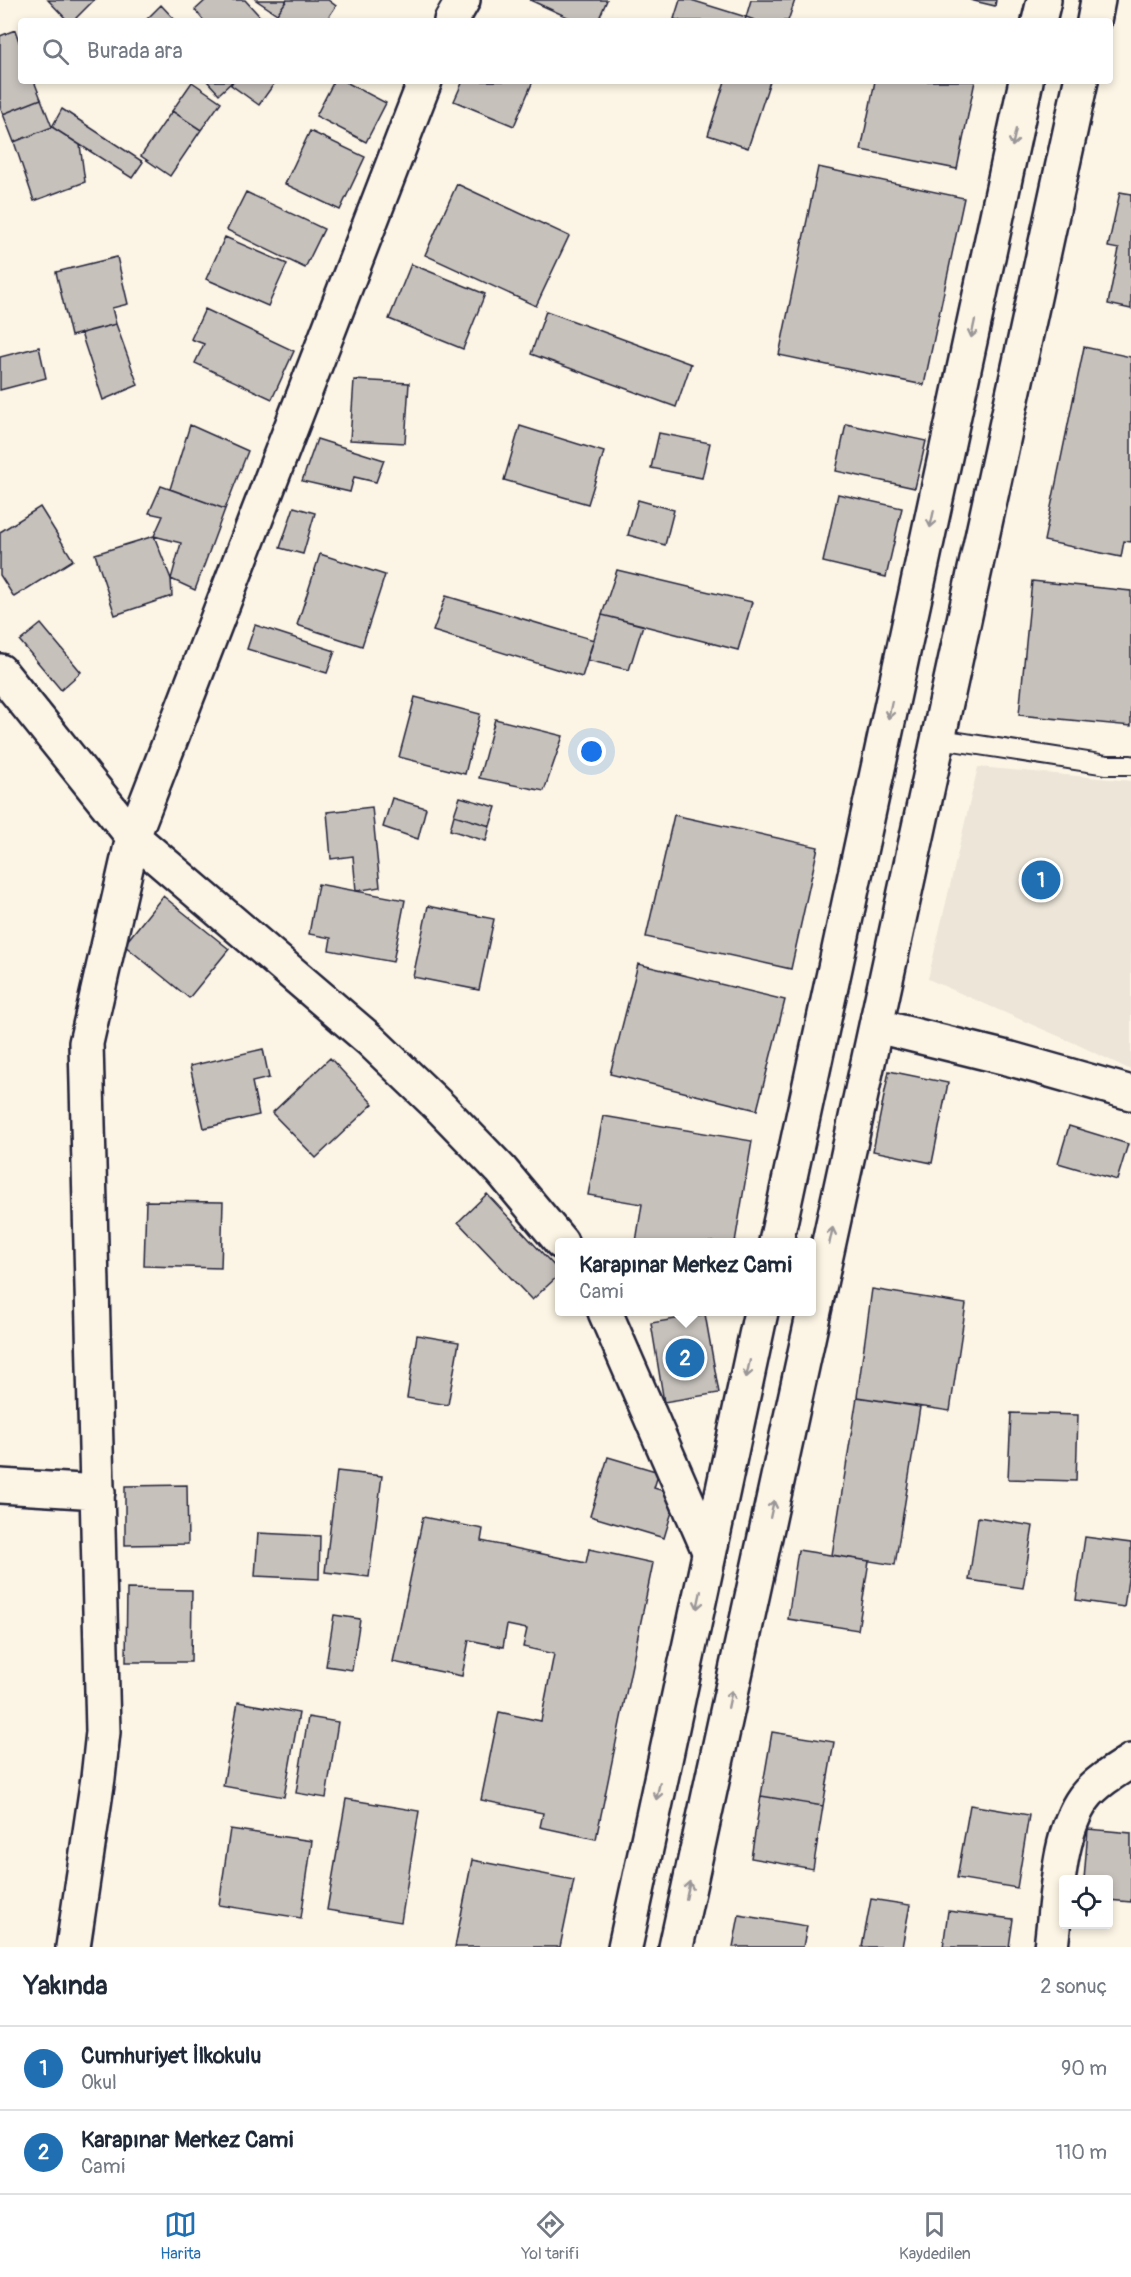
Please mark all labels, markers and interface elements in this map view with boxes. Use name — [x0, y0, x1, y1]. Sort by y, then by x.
search box — [18, 18, 1113, 84]
icon: search — [39, 35, 72, 68]
text: Burada ara — [87, 37, 183, 65]
one-way arrow — [1008, 128, 1019, 147]
one-way arrow — [966, 319, 978, 338]
one-way arrow — [925, 510, 937, 529]
one-way arrow — [884, 700, 896, 719]
your location — [577, 737, 606, 766]
pin: 1 — [1022, 858, 1060, 902]
one-way arrow — [826, 1227, 838, 1246]
popup — [555, 1238, 816, 1316]
text: Karapınar Merkez Cami — [579, 1251, 792, 1279]
text: Cami — [579, 1279, 623, 1304]
pin: 2 — [666, 1336, 704, 1380]
one-way arrow — [742, 1359, 754, 1378]
one-way arrow — [767, 1500, 778, 1519]
one-way arrow — [692, 1591, 704, 1610]
one-way arrow — [725, 1690, 736, 1710]
one-way arrow — [652, 1781, 664, 1800]
map controls — [1059, 1875, 1113, 1929]
button: locate — [1059, 1875, 1113, 1929]
one-way arrow — [683, 1881, 695, 1900]
text: Yakında — [24, 1970, 108, 2002]
text: 2 sonuç — [1040, 1974, 1107, 1999]
text: Cumhuriyet İlkokulu — [81, 2042, 261, 2070]
text: 1 — [40, 2056, 47, 2081]
text: 90 m — [1061, 2056, 1107, 2081]
text: Okul — [81, 2070, 117, 2095]
text: Karapınar Merkez Cami — [81, 2126, 293, 2154]
text: 2 — [38, 2140, 49, 2165]
text: 110 m — [1056, 2140, 1107, 2165]
text: Cami — [81, 2154, 125, 2179]
tab: Harita — [160, 2208, 201, 2264]
tab: Yol tarifi — [521, 2208, 579, 2264]
tab: Kaydedilen — [899, 2208, 971, 2264]

